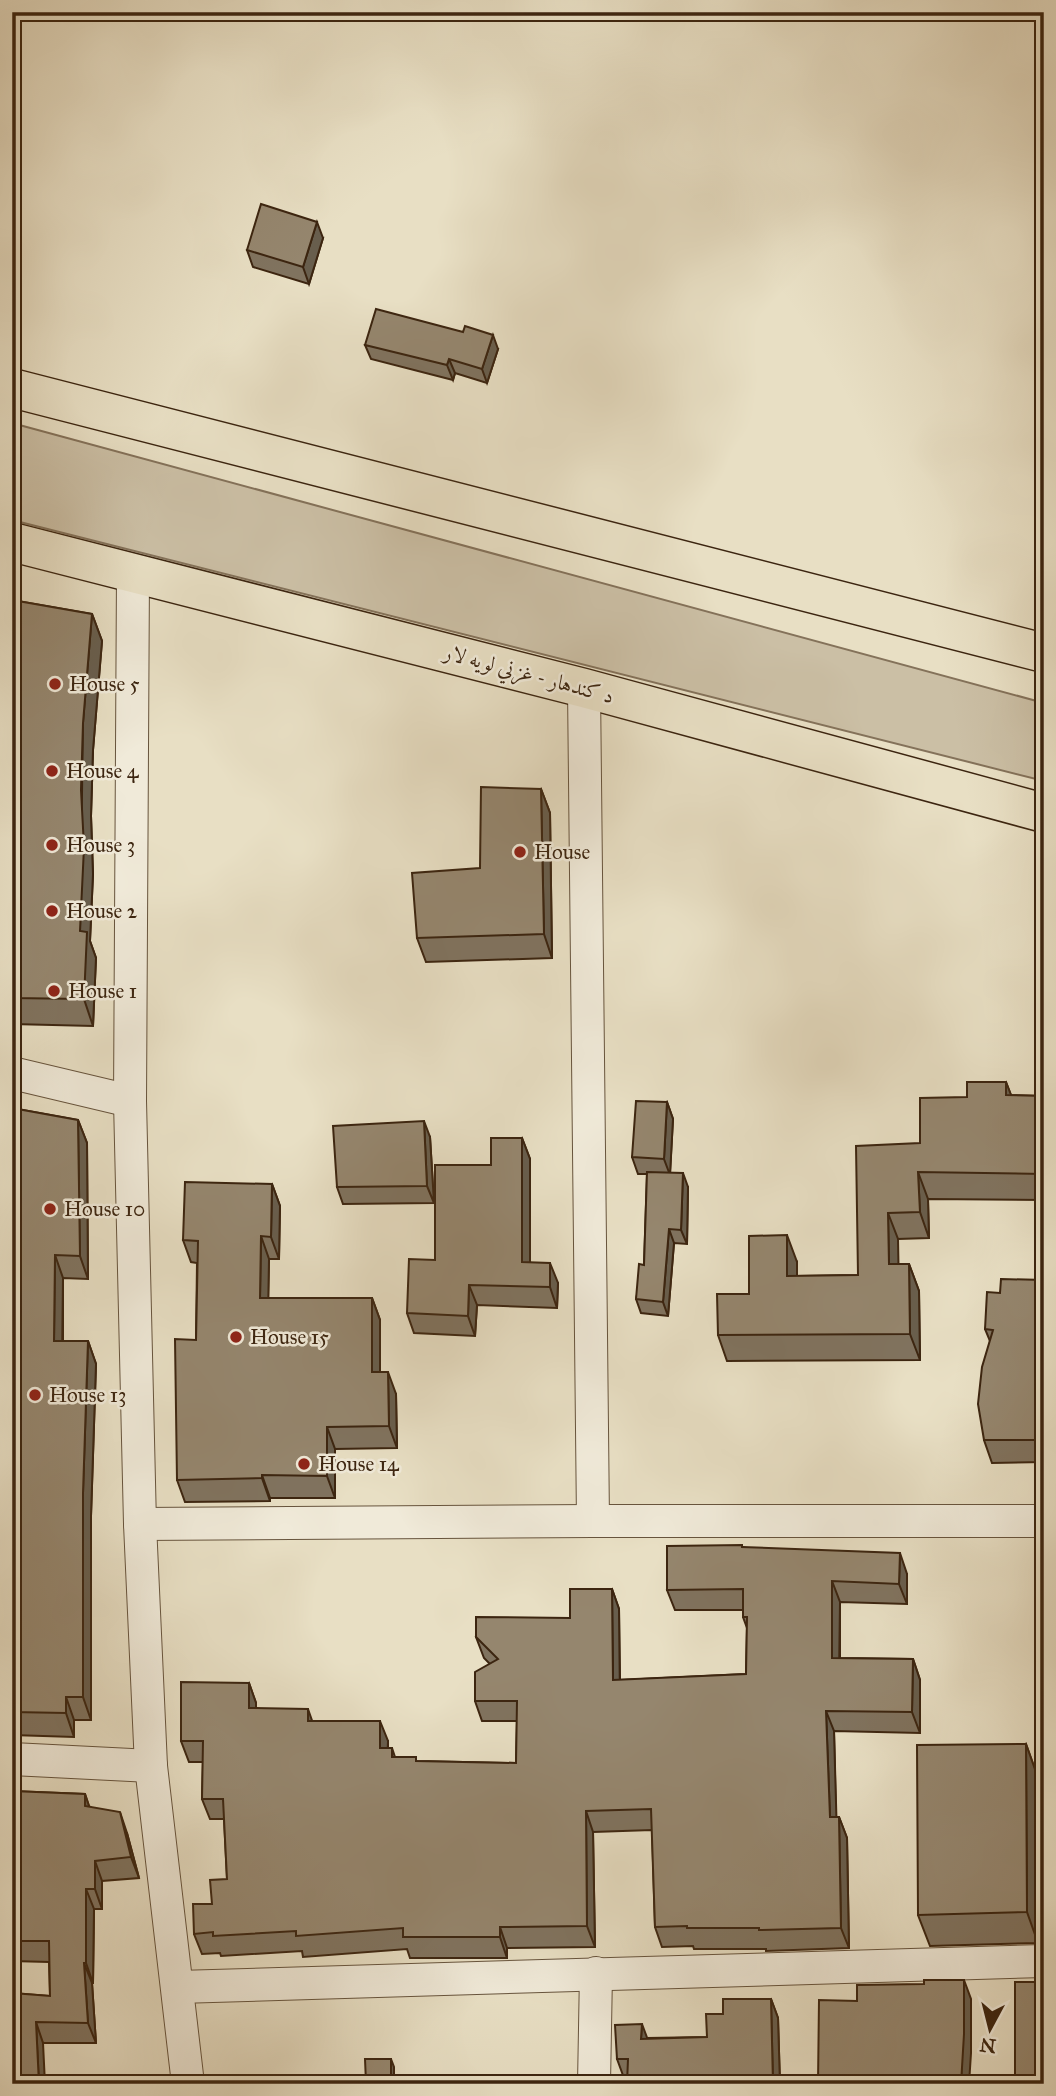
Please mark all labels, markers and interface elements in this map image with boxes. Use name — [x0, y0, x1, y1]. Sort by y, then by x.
street label: د کندهار - غزني لويه لار — [438, 638, 617, 713]
place label: House 5 — [69, 671, 140, 697]
marker: House 5 — [47, 676, 63, 692]
place label: House 4 — [66, 758, 140, 784]
marker: House 4 — [44, 763, 60, 779]
place label: House 3 — [66, 832, 135, 858]
marker: House 3 — [44, 837, 60, 853]
place label: House — [534, 839, 590, 865]
marker: House — [512, 844, 528, 860]
place label: House 2 — [66, 898, 138, 924]
marker: House 2 — [44, 903, 60, 919]
place label: House 1 — [68, 978, 137, 1004]
marker: House 1 — [46, 983, 62, 999]
place label: House 10 — [64, 1196, 145, 1222]
marker: House 10 — [42, 1201, 58, 1217]
place label: House 15 — [250, 1324, 329, 1350]
marker: House 15 — [228, 1329, 244, 1345]
place label: House 13 — [49, 1382, 126, 1408]
marker: House 13 — [27, 1387, 43, 1403]
place label: House 14 — [318, 1451, 400, 1477]
marker: House 14 — [296, 1456, 312, 1472]
north arrow — [954, 1994, 1024, 2064]
text: N — [979, 2033, 997, 2058]

